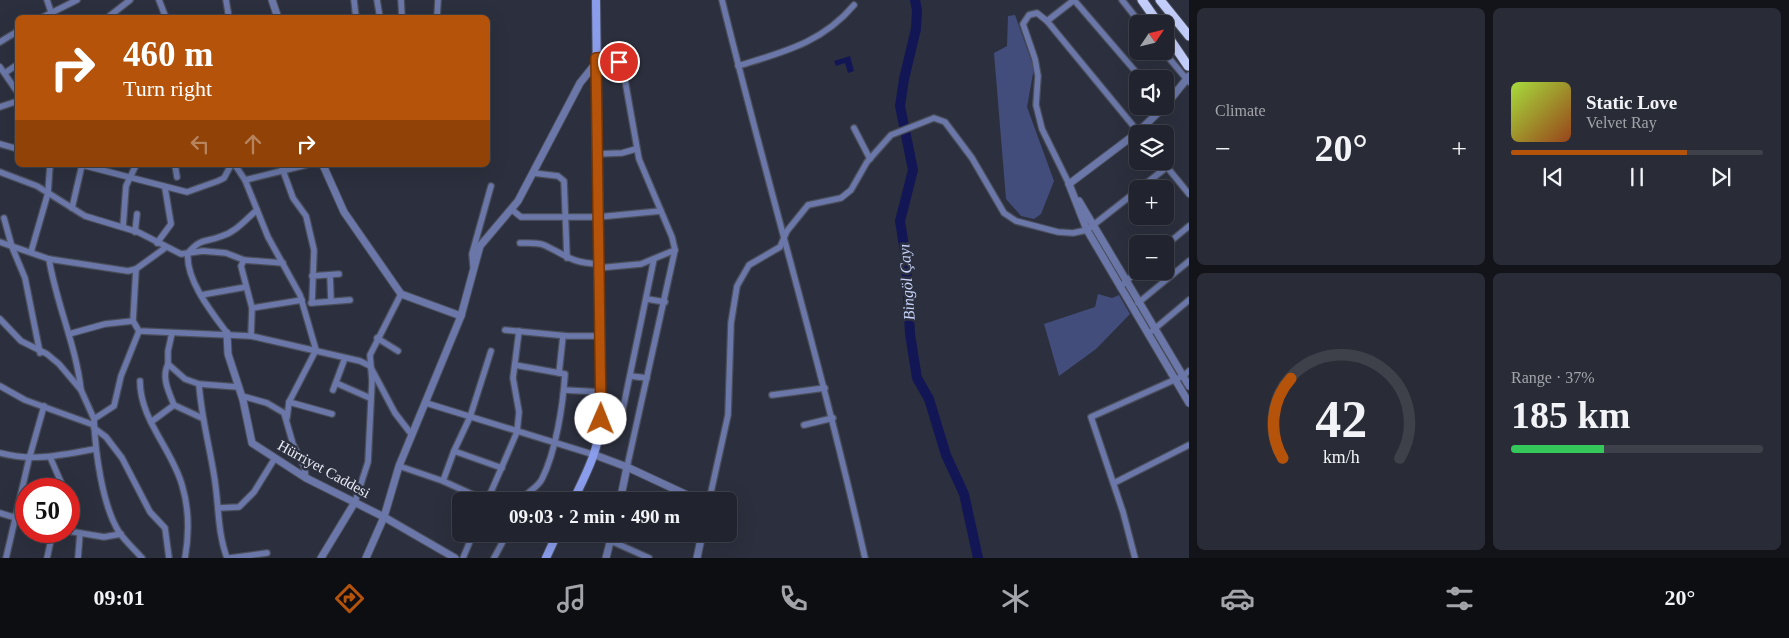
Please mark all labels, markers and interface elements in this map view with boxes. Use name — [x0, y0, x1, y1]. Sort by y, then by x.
north arrow — [1129, 15, 1174, 60]
map controls — [1129, 15, 1174, 280]
icon: right — [40, 35, 105, 100]
text: 460 m — [123, 35, 213, 74]
pin — [598, 41, 640, 83]
icon: arrive — [605, 48, 633, 76]
button: sound — [1129, 70, 1174, 115]
text: Turn right — [123, 76, 212, 101]
text: Static Love — [1586, 92, 1677, 113]
text: Climate — [1215, 102, 1266, 119]
text: Velvet Ray — [1586, 114, 1657, 131]
button: layers — [1129, 125, 1174, 170]
text: 20° — [1314, 127, 1368, 169]
icon: left — [186, 130, 214, 158]
icon: ahead — [239, 130, 267, 158]
icon: right — [292, 130, 320, 158]
text: − — [1215, 133, 1231, 164]
text: + — [1451, 133, 1467, 164]
icon: previous — [1539, 163, 1567, 191]
icon: pause — [1623, 163, 1651, 191]
icon: next — [1707, 163, 1735, 191]
button: + — [1129, 180, 1174, 225]
button: − — [1129, 235, 1174, 280]
water label: Bingöl Çayı — [895, 243, 919, 321]
text: Range · 37% — [1511, 369, 1595, 386]
text: 42 — [1315, 391, 1367, 448]
position arrow — [574, 392, 626, 444]
text: 185 km — [1511, 394, 1630, 436]
street label: Hürriyet Caddesi — [275, 437, 373, 501]
text: km/h — [1323, 447, 1359, 467]
speed limit sign: 50 — [15, 478, 80, 543]
text: 09:03 · 2 min · 490 m — [509, 506, 680, 527]
icon: directions — [332, 581, 367, 616]
icon: music — [554, 581, 589, 616]
icon: phone — [776, 581, 811, 616]
icon: climate — [998, 581, 1033, 616]
icon: car — [1220, 581, 1255, 616]
icon: filters — [1442, 581, 1477, 616]
text: 09:01 — [94, 585, 145, 610]
text: 20° — [1665, 585, 1695, 610]

